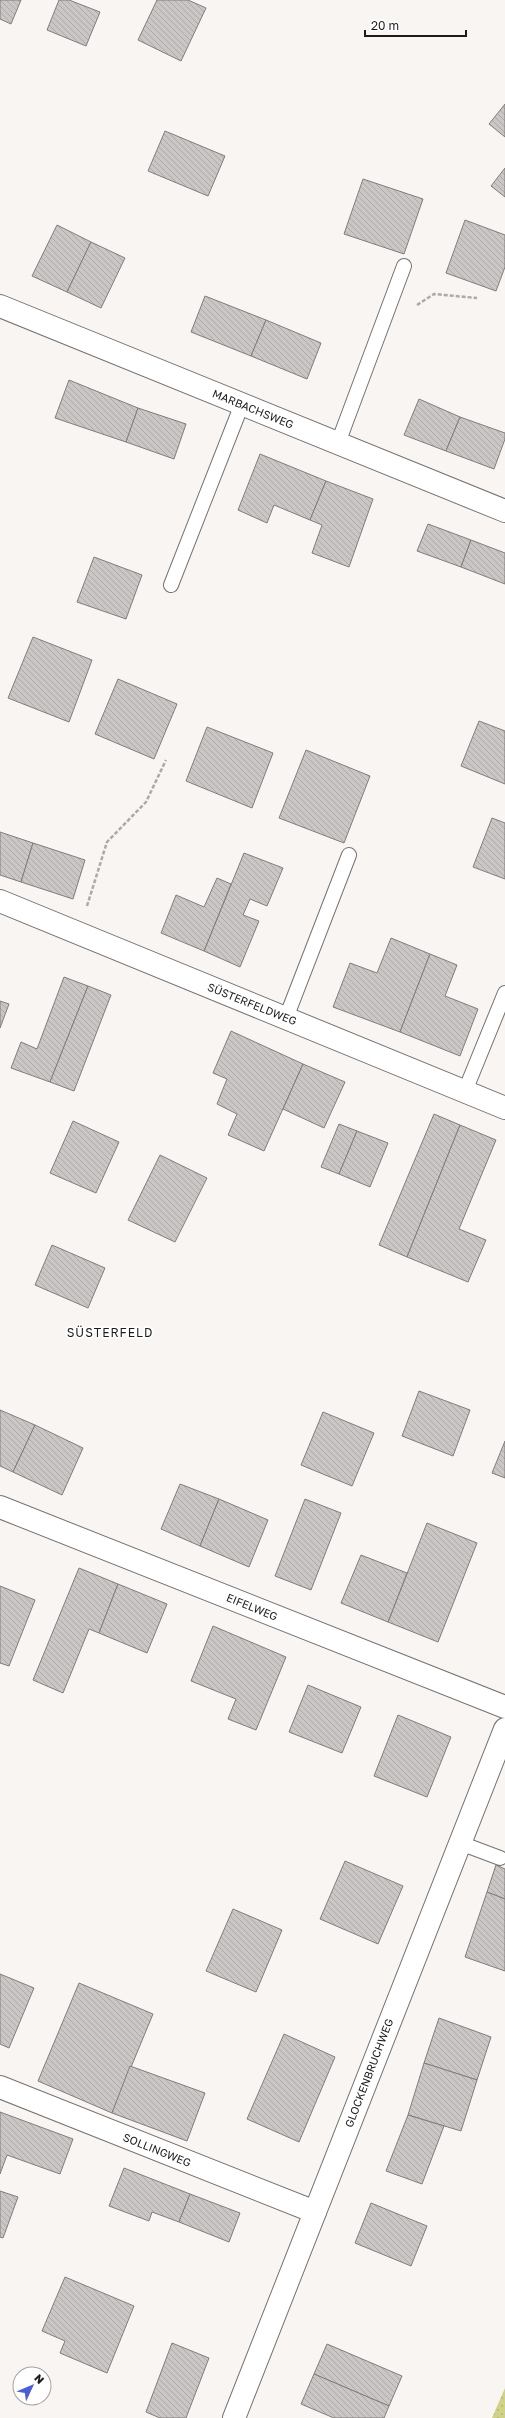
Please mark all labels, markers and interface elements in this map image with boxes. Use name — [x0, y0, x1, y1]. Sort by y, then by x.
scale bar — [365, 12, 466, 38]
text: 20 m — [371, 18, 399, 33]
street label: MARBACHSWEG — [211, 386, 296, 431]
street label: SÜSTERFELDWEG — [206, 980, 299, 1027]
district label: SÜSTERFELD — [67, 1325, 153, 1340]
street label: EIFELWEG — [225, 1590, 280, 1623]
street label: GLOCKENBRUCHWEG — [342, 2016, 395, 2129]
street label: SOLLINGWEG — [121, 2130, 193, 2169]
north arrow — [12, 2366, 52, 2406]
text: N — [32, 2371, 47, 2386]

